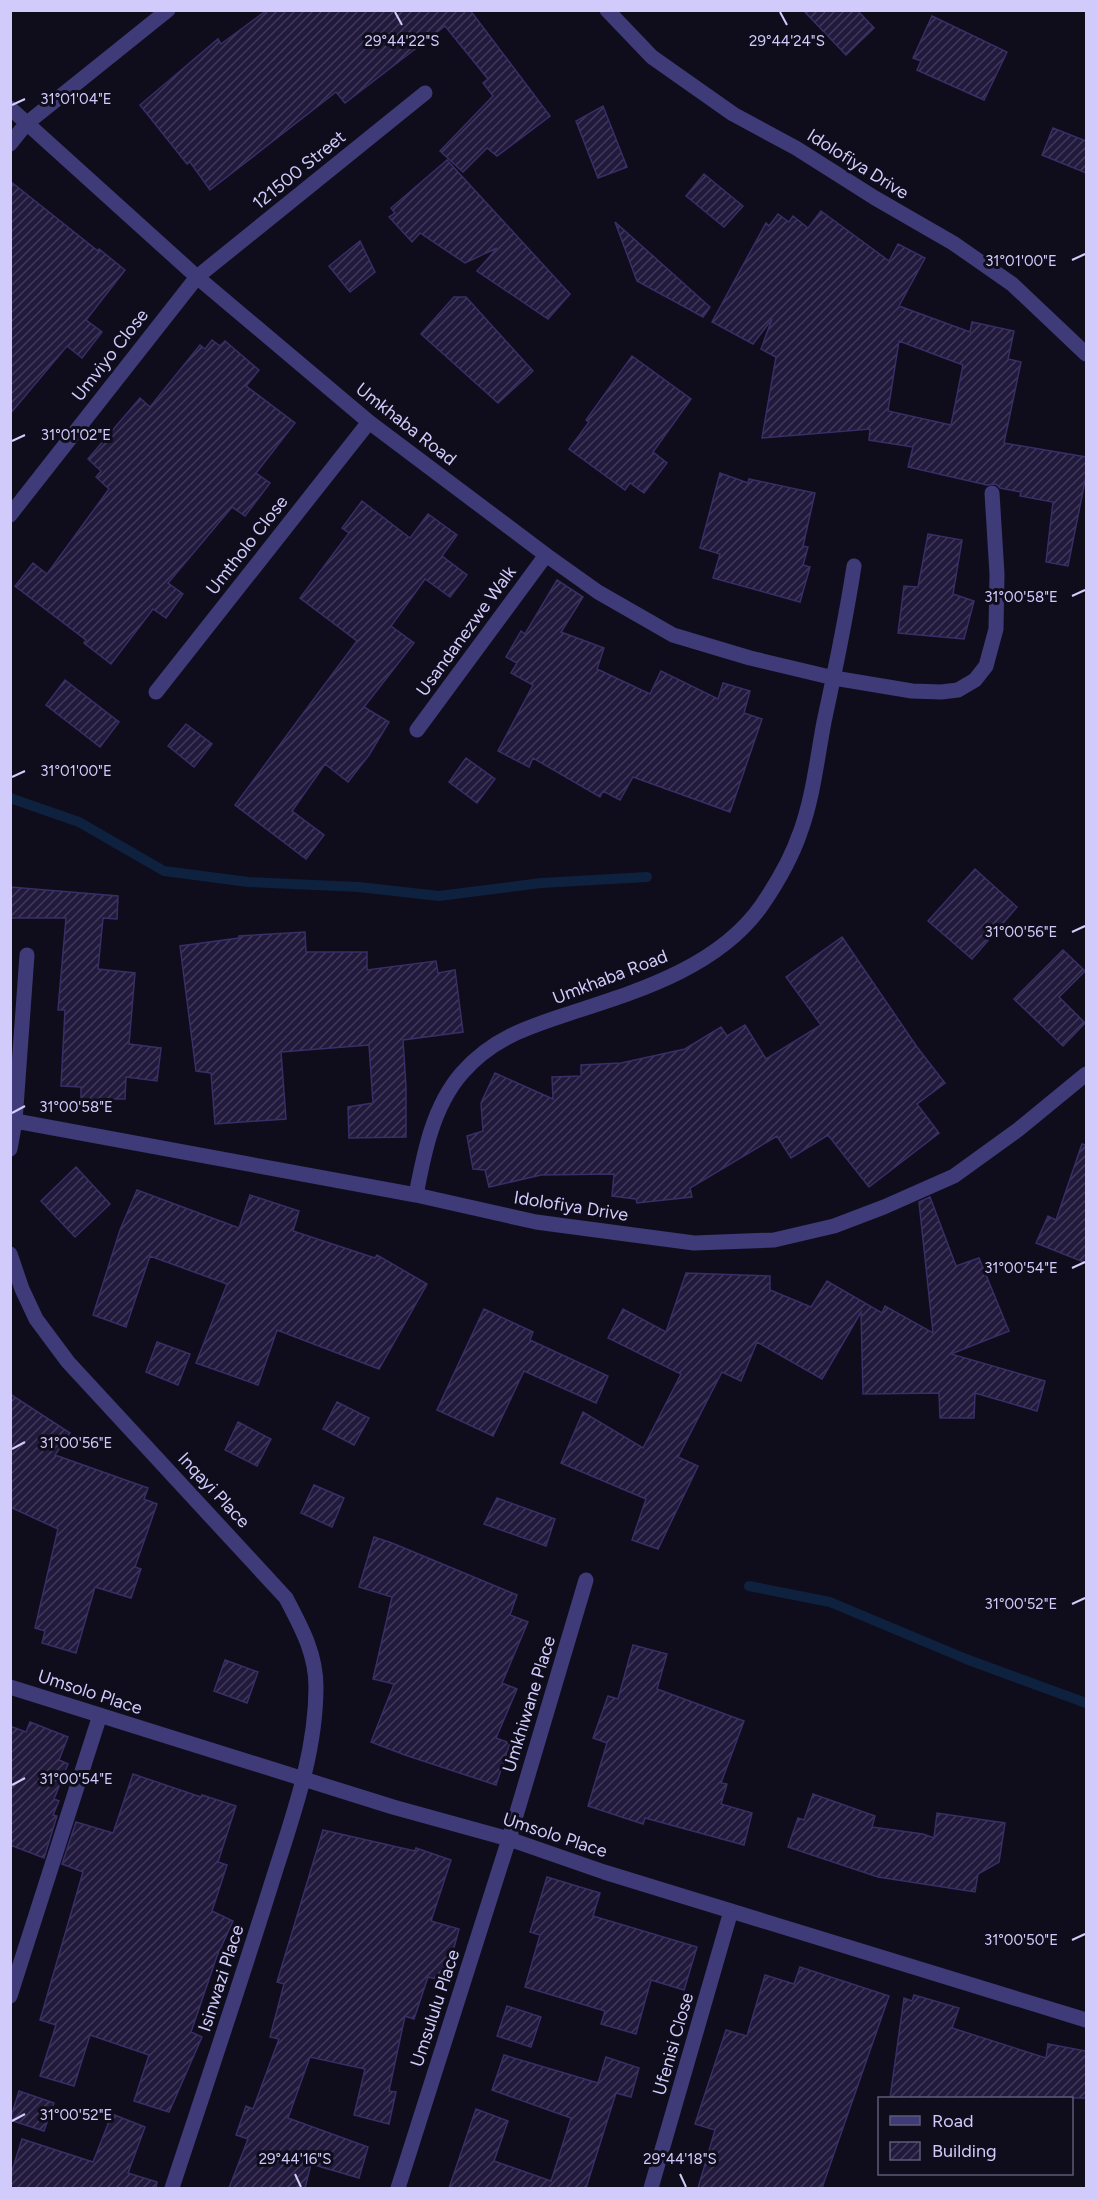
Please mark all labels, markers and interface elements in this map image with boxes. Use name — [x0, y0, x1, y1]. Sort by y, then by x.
text: 29°44'22"S — [365, 32, 439, 50]
text: 29°44'24"S — [749, 32, 825, 50]
text: 31°01'04"E — [40, 90, 112, 108]
street label: Idolofiya Drive — [803, 124, 913, 204]
street label: 121500 Street — [248, 126, 350, 214]
text: 31°01'00"E — [985, 252, 1057, 270]
street label: Umviyo Close — [67, 304, 153, 406]
street label: Umkhaba Road — [351, 378, 461, 470]
text: 31°01'02"E — [41, 426, 111, 444]
street label: Umtholo Close — [201, 491, 293, 599]
street label: Usandanezwe Walk — [411, 561, 521, 700]
text: 31°00'58"E — [984, 588, 1058, 606]
text: 31°01'00"E — [40, 762, 112, 780]
text: 31°00'56"E — [985, 923, 1057, 941]
street label: Umkhaba Road — [549, 945, 671, 1009]
text: 31°00'58"E — [39, 1098, 113, 1116]
street label: Idolofiya Drive — [512, 1186, 630, 1226]
text: 31°00'54"E — [984, 1259, 1058, 1277]
text: 31°00'56"E — [40, 1434, 112, 1452]
street label: Inqayi Place — [173, 1448, 255, 1533]
text: 31°00'52"E — [985, 1595, 1057, 1613]
street label: Umkhiwane Place — [498, 1633, 560, 1775]
street label: Umsolo Place — [35, 1665, 145, 1719]
text: 31°00'54"E — [39, 1770, 113, 1788]
street label: Umsolo Place — [500, 1808, 610, 1862]
street label: Isinwazi Place — [193, 1922, 249, 2034]
text: 31°00'50"E — [984, 1931, 1058, 1949]
street label: Umsululu Place — [406, 1946, 464, 2069]
street label: Ufenisi Close — [648, 1990, 698, 2098]
legend — [878, 2097, 1073, 2175]
text: 31°00'52"E — [40, 2106, 112, 2124]
text: Road — [932, 2110, 973, 2132]
text: Building — [932, 2140, 997, 2162]
text: 29°44'16"S — [259, 2150, 331, 2168]
text: 29°44'18"S — [643, 2150, 717, 2168]

